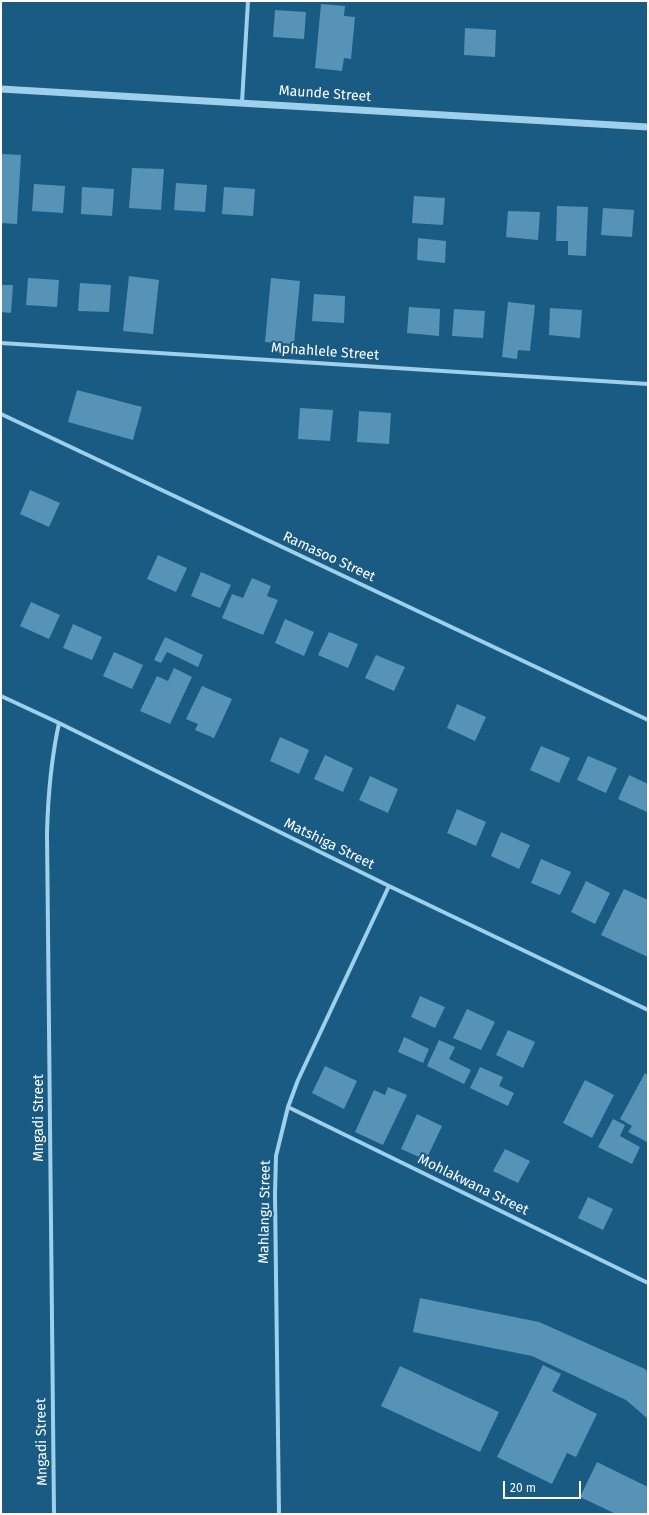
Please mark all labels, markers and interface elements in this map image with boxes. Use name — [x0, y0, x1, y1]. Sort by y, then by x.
street label: Maunde Street — [278, 82, 372, 106]
street label: Mphahlele Street — [270, 340, 380, 364]
street label: Ramasoo Street — [280, 528, 378, 586]
street label: Matshiga Street — [281, 815, 377, 873]
street label: Mngadi Street — [31, 1074, 47, 1162]
street label: Mohlakwana Street — [415, 1151, 531, 1219]
street label: Mahlangu Street — [256, 1160, 274, 1264]
street label: Mngadi Street — [33, 1398, 51, 1486]
scale bar — [505, 1473, 583, 1499]
text: 20 m — [510, 1481, 536, 1495]

